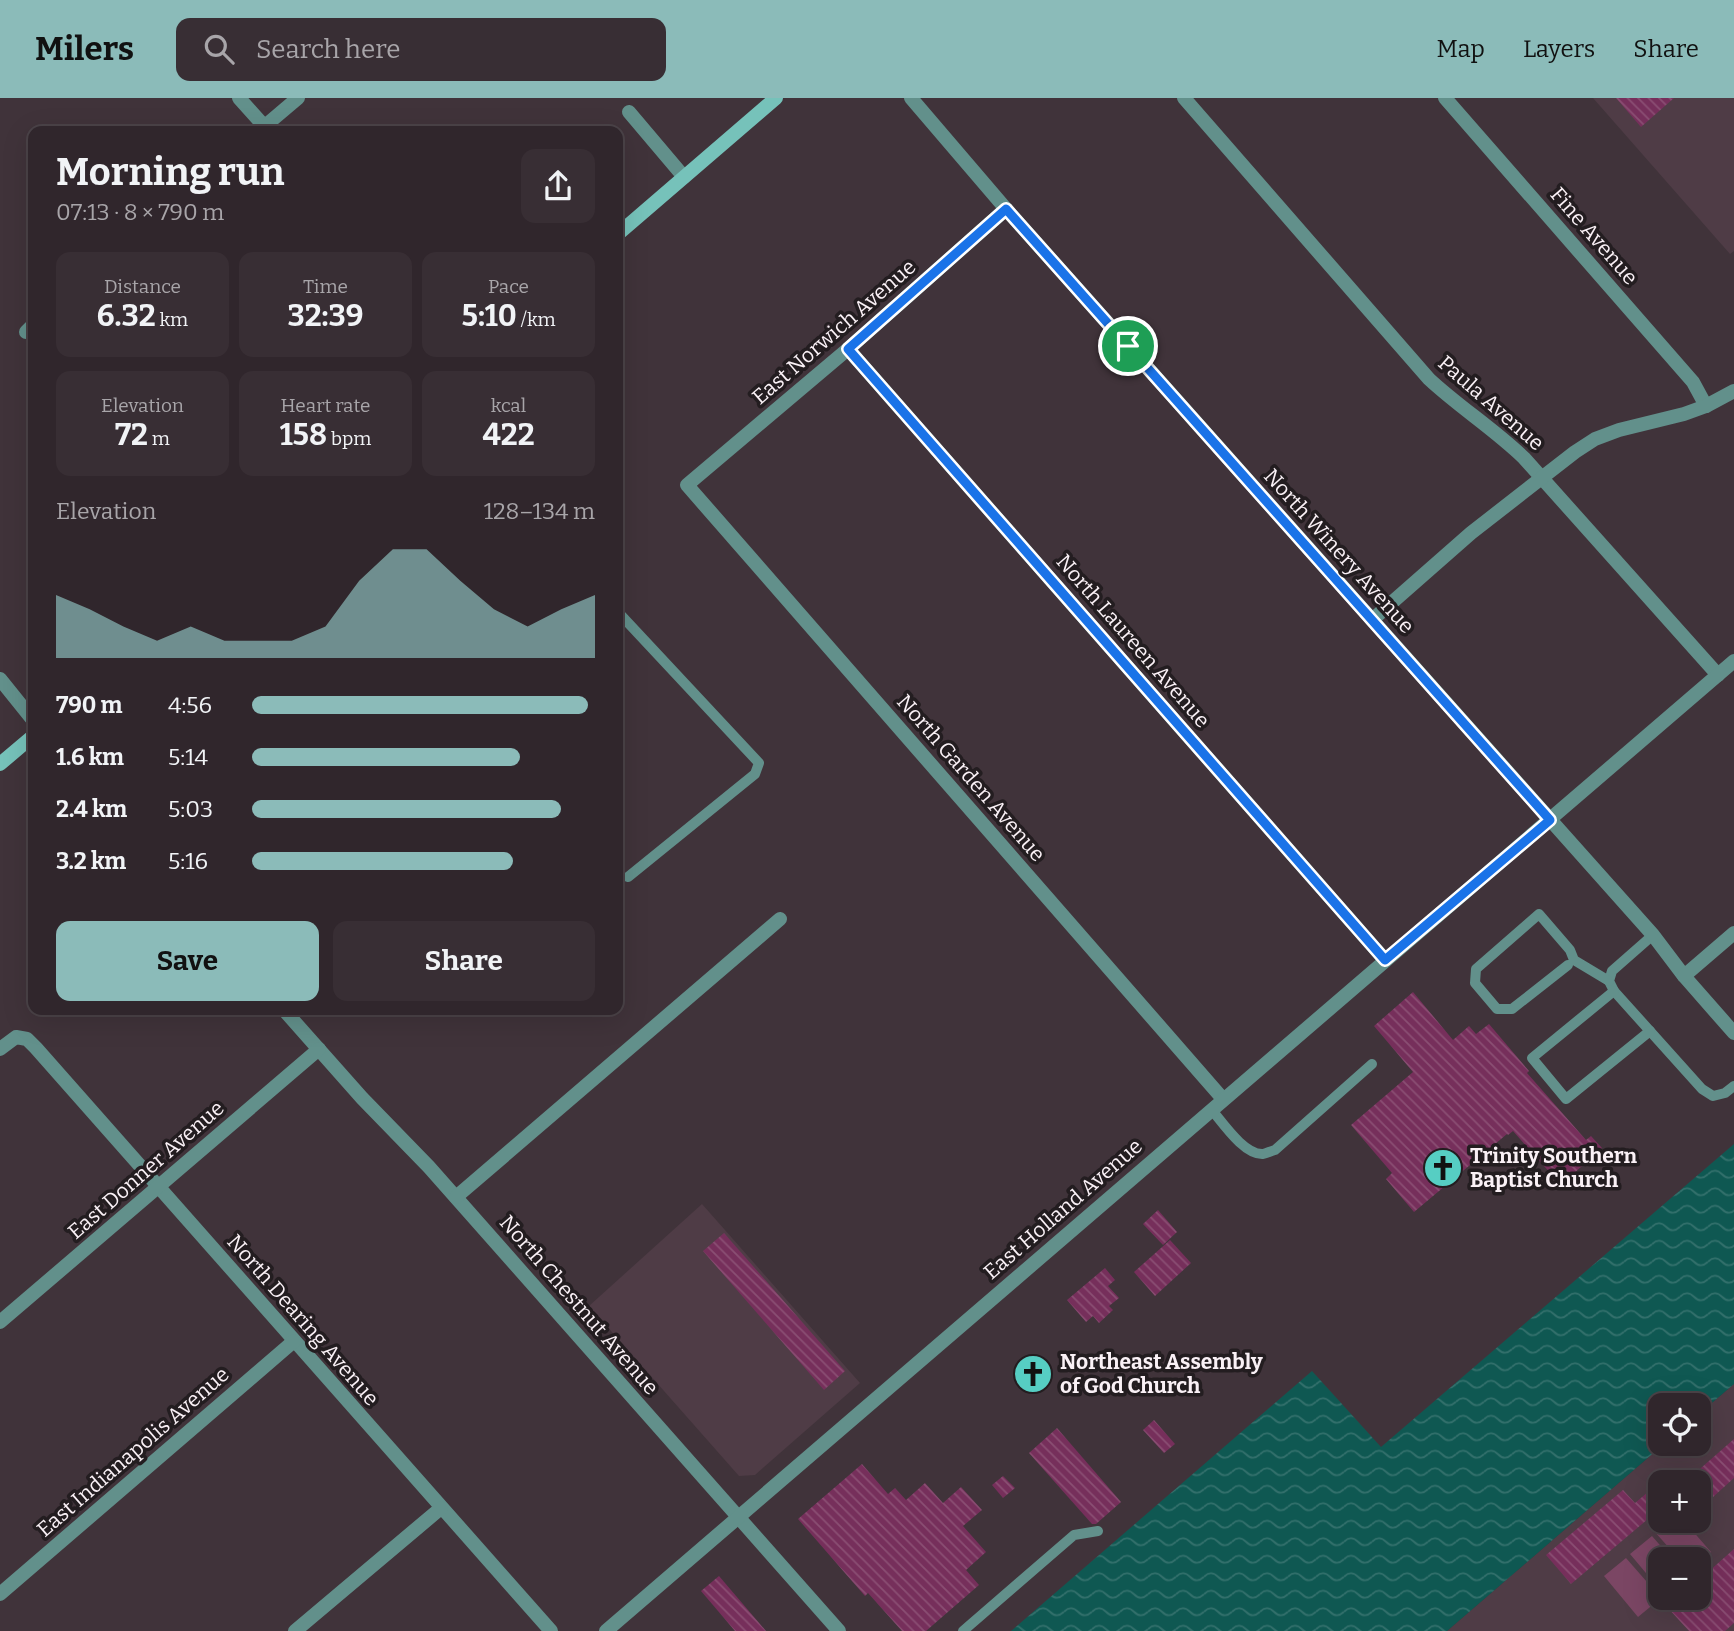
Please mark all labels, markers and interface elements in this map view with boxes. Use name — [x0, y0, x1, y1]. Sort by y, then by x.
search box — [176, 18, 666, 81]
text: Milers — [35, 29, 134, 69]
icon: search — [200, 30, 238, 68]
text: Search here — [256, 34, 400, 65]
text: Map — [1437, 35, 1485, 63]
text: Layers — [1523, 35, 1595, 63]
text: Share — [1633, 35, 1699, 63]
text: Morning run — [56, 149, 284, 195]
button: share — [521, 149, 595, 223]
street label: Fine Avenue — [1545, 182, 1643, 290]
text: 07:13 · 8 × 790 m — [56, 198, 224, 226]
street label: East Norwich Avenue — [747, 254, 921, 410]
text: Distance — [104, 275, 181, 298]
text: Time — [303, 275, 348, 298]
text: Pace — [488, 275, 529, 298]
text: 6.32 — [97, 298, 156, 334]
text: 32:39 — [287, 298, 364, 334]
text: 5:10 — [461, 298, 517, 334]
text: km — [156, 308, 188, 331]
text: /km — [517, 308, 556, 331]
pin — [1098, 316, 1158, 376]
icon: arrive — [1109, 327, 1147, 365]
street label: Paula Avenue — [1433, 350, 1549, 456]
text: Elevation — [101, 394, 184, 417]
text: Heart rate — [281, 394, 370, 417]
text: kcal — [491, 394, 526, 417]
text: 72 — [115, 417, 148, 453]
text: 158 — [280, 417, 327, 453]
text: 422 — [482, 417, 535, 453]
text: m — [148, 427, 170, 450]
text: bpm — [327, 427, 371, 450]
street label: North Winery Avenue — [1258, 463, 1420, 639]
text: Elevation — [56, 497, 156, 525]
text: 128–134 m — [484, 497, 595, 525]
street label: North Laureen Avenue — [1051, 549, 1215, 733]
street label: North Garden Avenue — [891, 689, 1051, 867]
text: 790 m — [56, 691, 122, 719]
text: 4:56 — [168, 691, 212, 719]
text: 1.6 km — [56, 743, 124, 771]
text: 5:14 — [168, 743, 208, 771]
text: 2.4 km — [56, 795, 127, 823]
text: 5:03 — [168, 795, 213, 823]
text: 3.2 km — [56, 847, 126, 875]
text: 5:16 — [168, 847, 208, 875]
button: Save — [56, 921, 319, 1001]
button: Share — [333, 921, 595, 1001]
street label: East Donner Avenue — [63, 1095, 229, 1245]
street label: East Holland Avenue — [978, 1133, 1148, 1285]
place label: Trinity Southern Baptist Church — [1470, 1143, 1637, 1193]
church icon: Trinity Southern Baptist Church — [1422, 1147, 1464, 1189]
street label: North Chestnut Avenue — [494, 1210, 664, 1400]
street label: North Dearing Avenue — [222, 1229, 384, 1411]
place label: Northeast Assembly of God Church — [1060, 1349, 1263, 1399]
church icon: Northeast Assembly of God Church — [1012, 1353, 1054, 1395]
street label: East Indianapolis Avenue — [32, 1361, 234, 1543]
map controls — [1648, 1393, 1711, 1610]
button: locate — [1648, 1393, 1711, 1456]
button: + — [1648, 1470, 1711, 1533]
button: − — [1648, 1547, 1711, 1610]

